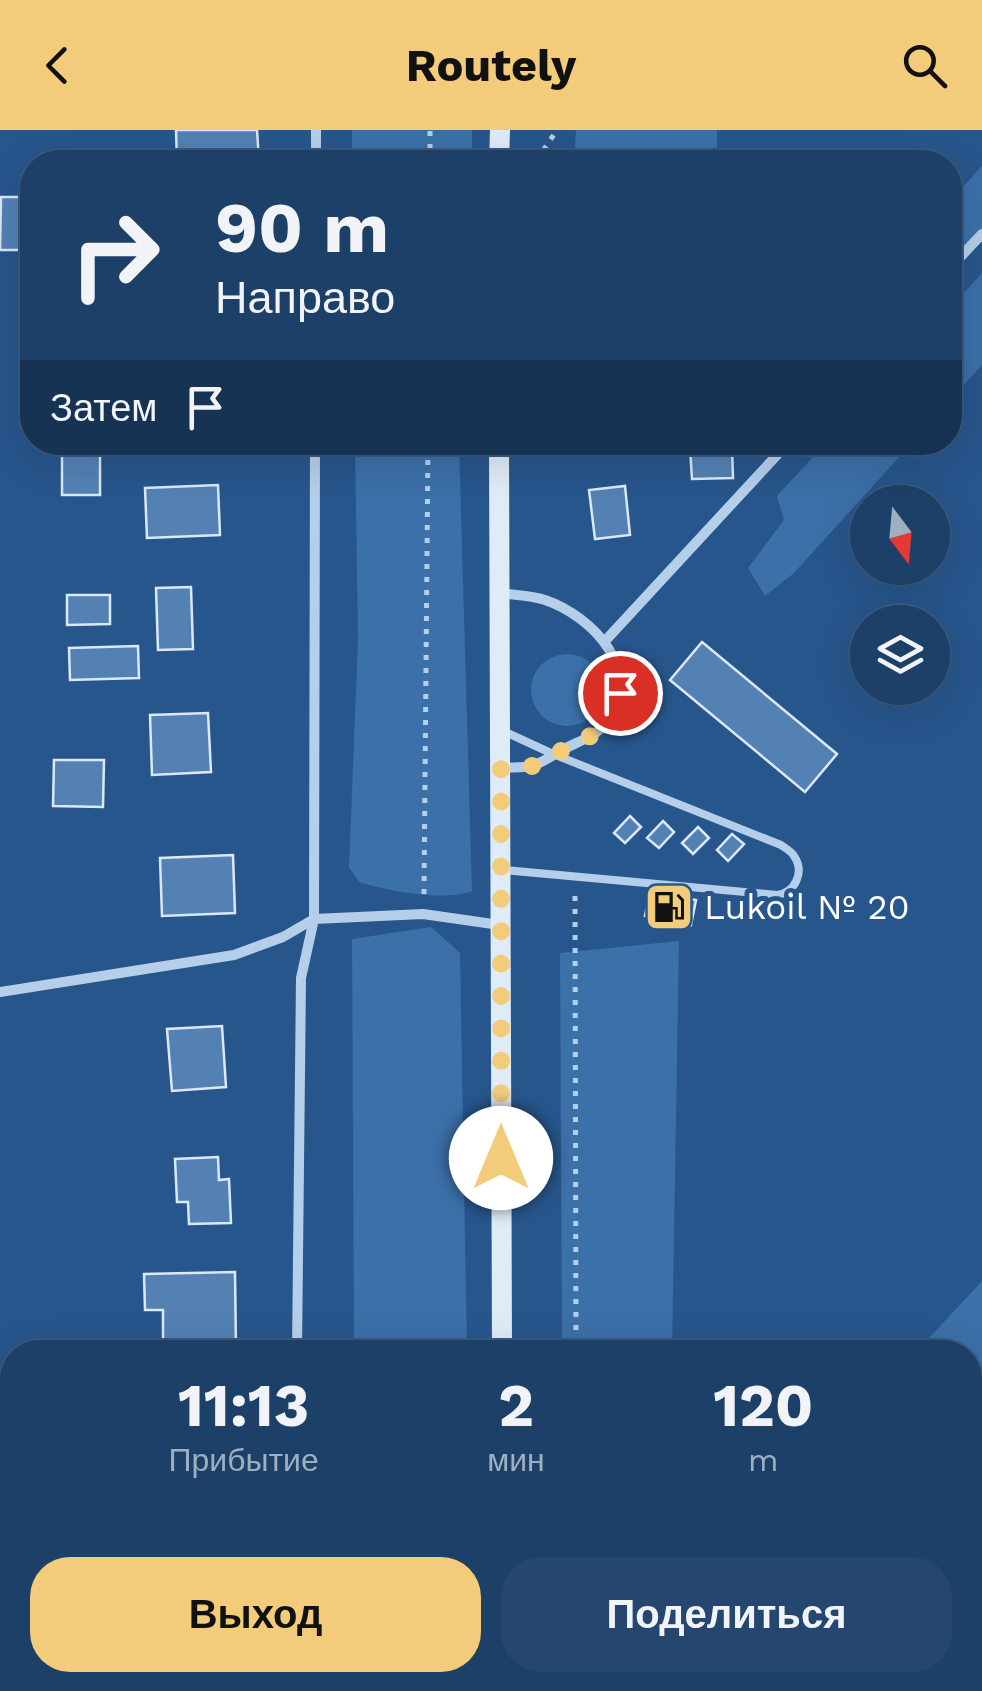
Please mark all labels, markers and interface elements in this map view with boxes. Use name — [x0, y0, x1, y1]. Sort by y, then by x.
icon: back — [30, 38, 85, 93]
icon: search — [897, 38, 952, 93]
text: Routely — [406, 39, 576, 92]
text: 90 m — [215, 187, 389, 269]
icon: right — [50, 190, 180, 320]
text: Направо — [215, 271, 395, 324]
icon: arrive — [178, 380, 233, 435]
text: Затем — [50, 386, 158, 430]
north arrow — [850, 485, 950, 585]
map controls — [850, 485, 950, 705]
button: layers — [850, 605, 950, 705]
pin — [578, 651, 663, 736]
icon: arrive — [593, 666, 648, 721]
fuel station icon: Lukoil № 20 — [643, 881, 695, 933]
place label: Lukoil № 20 — [704, 886, 910, 928]
position arrow — [449, 1106, 553, 1210]
text: 11:13 — [178, 1370, 309, 1441]
text: 2 — [498, 1370, 534, 1441]
text: 120 — [713, 1370, 814, 1441]
text: Прибытие — [168, 1441, 319, 1479]
text: мин — [487, 1441, 545, 1479]
text: m — [748, 1441, 779, 1479]
button: Выход — [30, 1557, 481, 1672]
button: Поделиться — [501, 1557, 952, 1672]

